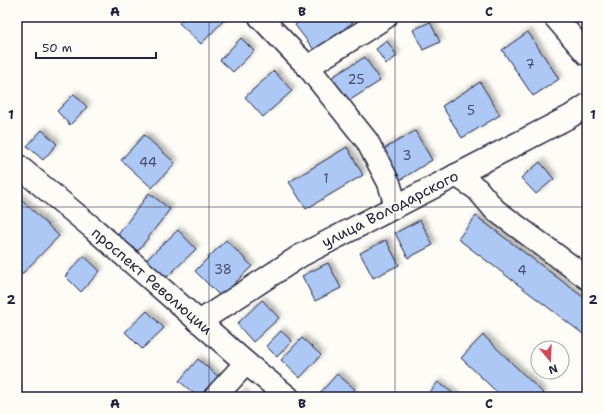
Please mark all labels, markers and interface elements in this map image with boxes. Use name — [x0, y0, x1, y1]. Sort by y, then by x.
text: A — [110, 3, 120, 20]
text: B — [298, 3, 306, 20]
text: C — [485, 3, 493, 20]
scale bar — [36, 34, 156, 60]
text: 50 m — [42, 40, 72, 56]
house number: 7 — [525, 56, 535, 73]
house number: 25 — [348, 71, 364, 88]
house number: 5 — [467, 102, 475, 119]
text: 1 — [8, 106, 14, 123]
text: 1 — [590, 106, 596, 123]
house number: 3 — [402, 147, 412, 164]
house number: 44 — [139, 154, 157, 171]
street label: улица Володарского — [318, 166, 462, 252]
house number: 1 — [323, 170, 329, 187]
street label: проспект Революции — [87, 223, 217, 339]
house number: 38 — [214, 261, 232, 278]
house number: 4 — [517, 262, 527, 279]
text: 2 — [6, 291, 16, 308]
text: 2 — [588, 291, 598, 308]
north arrow — [530, 340, 570, 380]
text: N — [546, 360, 560, 378]
text: A — [110, 395, 120, 412]
text: B — [298, 395, 306, 412]
text: C — [485, 395, 493, 412]

